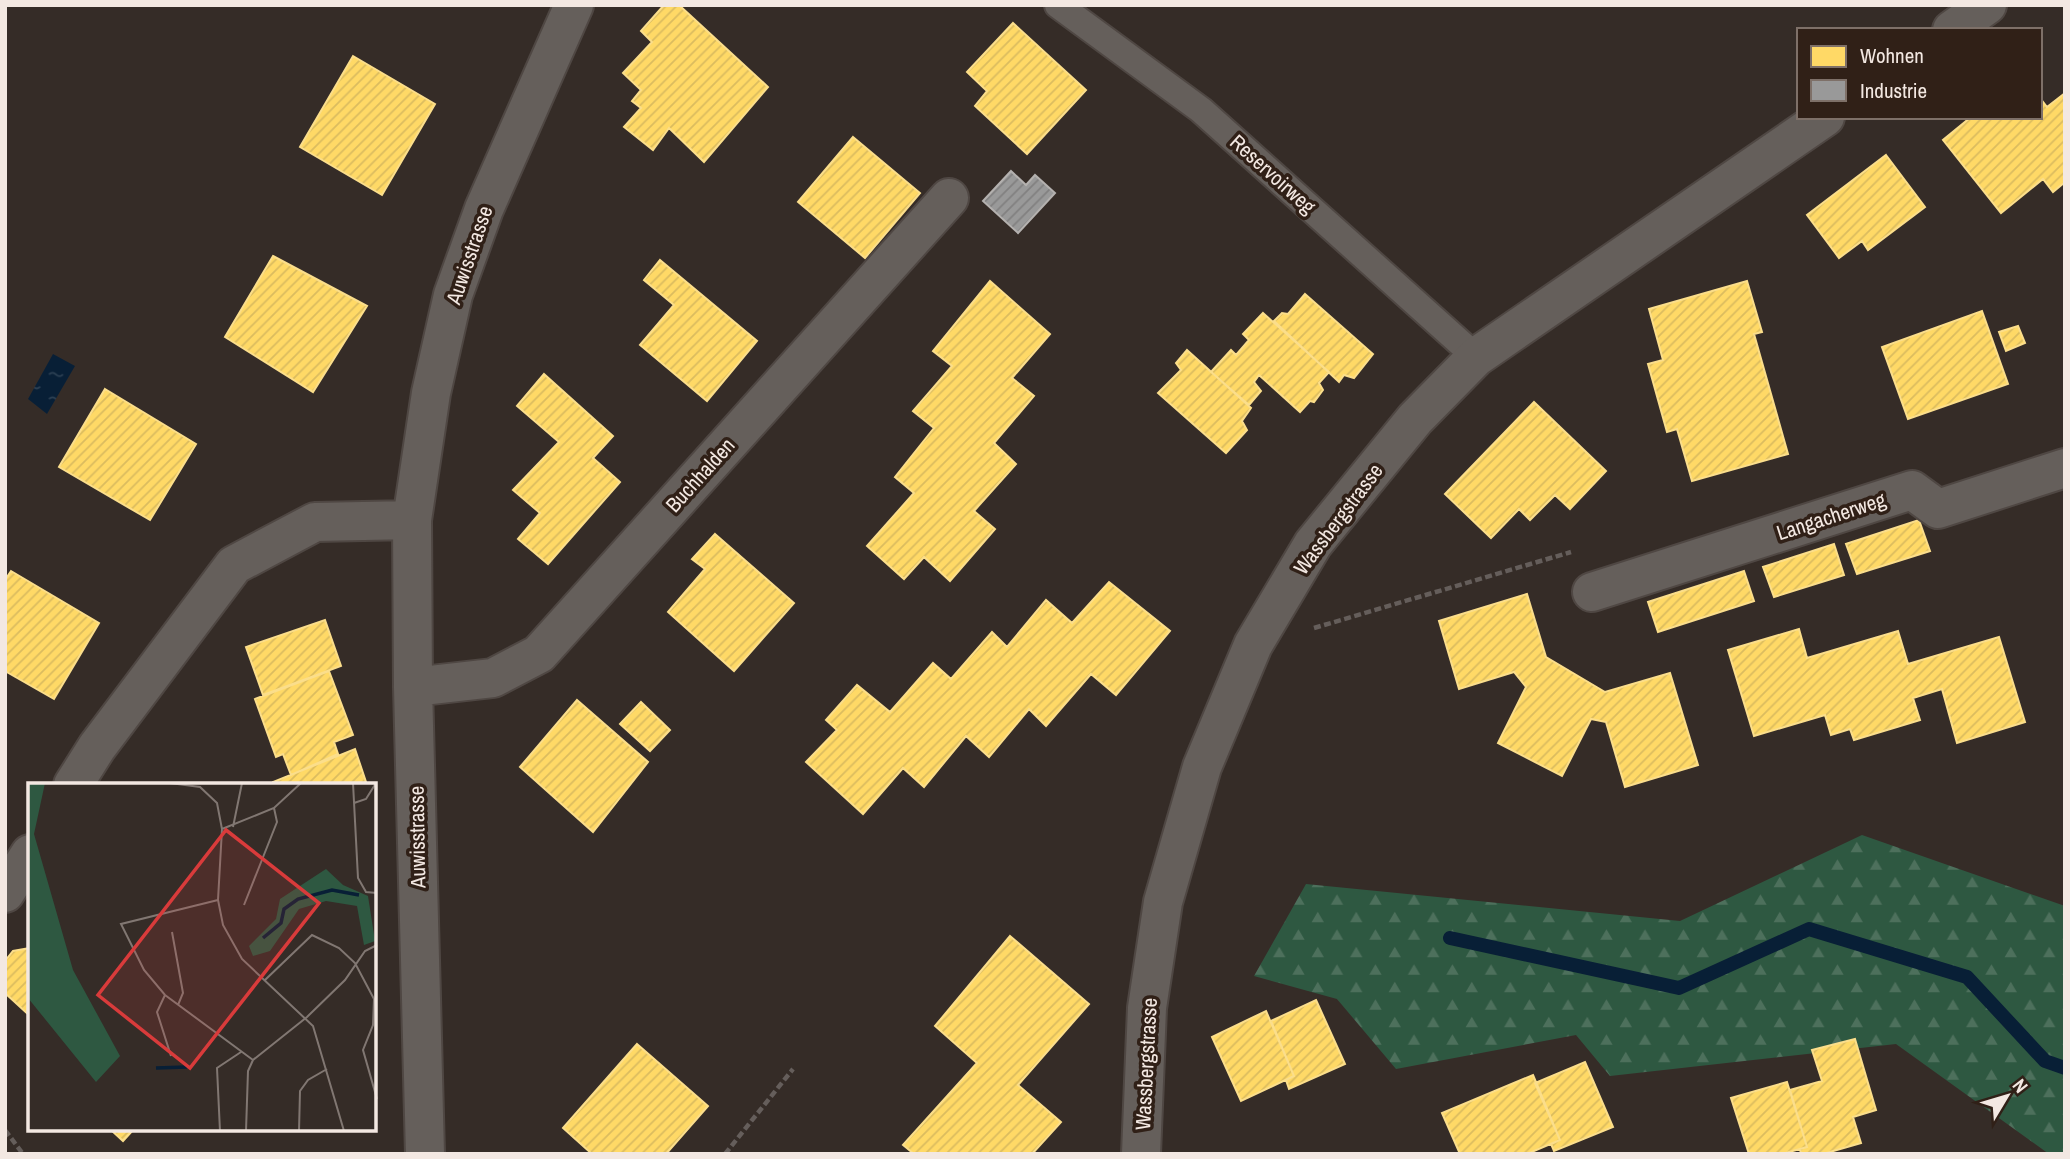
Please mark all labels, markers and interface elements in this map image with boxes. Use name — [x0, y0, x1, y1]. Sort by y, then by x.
legend — [1797, 28, 2042, 119]
text: Wohnen — [1860, 41, 1924, 70]
text: Industrie — [1860, 76, 1927, 105]
street label: Reservoirweg — [1224, 128, 1322, 221]
street label: Auwisstrasse — [438, 202, 499, 309]
street label: Buchhalden — [659, 432, 741, 518]
street label: Wassbergstrasse — [1287, 457, 1389, 581]
street label: Langacherweg — [1773, 485, 1890, 547]
inset map — [28, 783, 376, 1131]
street label: Auwisstrasse — [402, 786, 432, 889]
street label: Wassbergstrasse — [1128, 997, 1164, 1131]
north arrow — [1972, 1061, 2042, 1131]
text: N — [2007, 1073, 2034, 1098]

